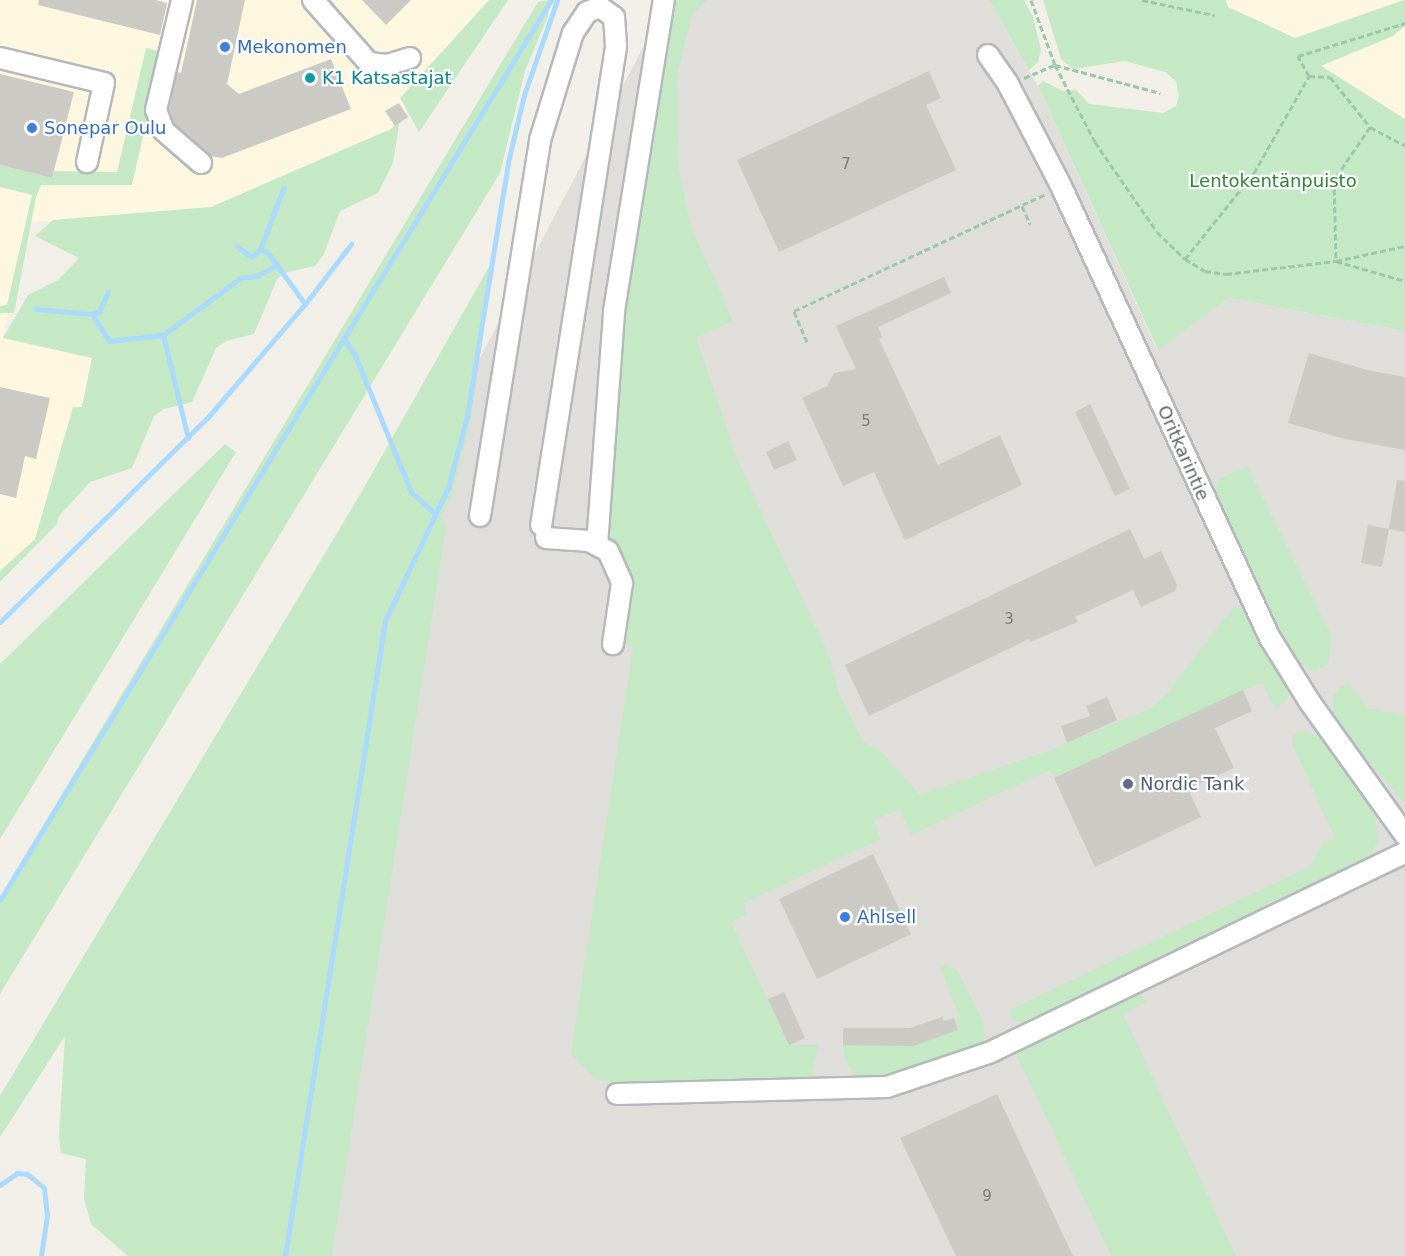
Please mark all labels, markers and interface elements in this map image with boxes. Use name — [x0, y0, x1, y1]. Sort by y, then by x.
place label: Mekonomen — [237, 36, 347, 58]
marker: Mekonomen — [218, 40, 232, 54]
place label: K1 Katsastajat — [322, 67, 452, 89]
marker: K1 Katsastajat — [303, 71, 317, 85]
place label: Sonepar Oulu — [44, 117, 166, 139]
marker: Sonepar Oulu — [25, 121, 39, 135]
house number: 7 — [841, 156, 851, 174]
park label: Lentokentänpuisto — [1189, 170, 1357, 192]
street label: Oritkarintie — [1152, 402, 1214, 504]
house number: 5 — [861, 413, 871, 431]
house number: 3 — [1004, 611, 1014, 629]
place label: Nordic Tank — [1140, 773, 1244, 795]
marker: Nordic Tank — [1121, 777, 1135, 791]
place label: Ahlsell — [857, 906, 916, 928]
marker: Ahlsell — [838, 910, 852, 924]
house number: 9 — [982, 1188, 992, 1206]

